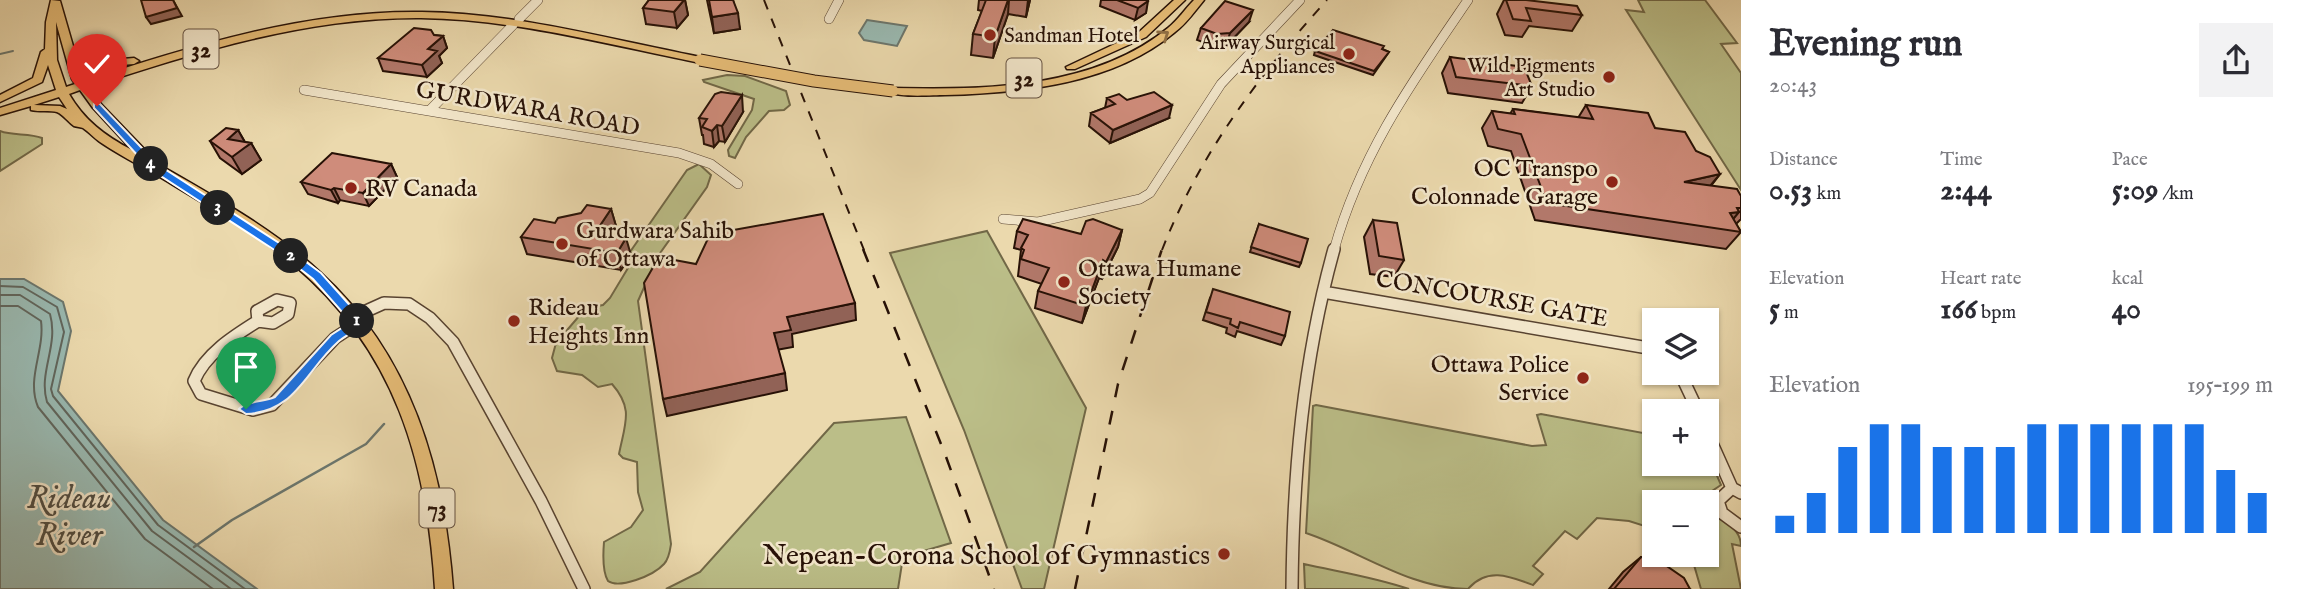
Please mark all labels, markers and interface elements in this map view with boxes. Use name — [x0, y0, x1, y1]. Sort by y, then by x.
text: Evening run — [1769, 21, 1963, 69]
place label: Sandman Hotel — [1004, 23, 1139, 50]
button: share — [2199, 23, 2273, 97]
marker: Sandman Hotel — [982, 27, 998, 43]
road number: 32 — [184, 30, 218, 68]
place label: Airway Surgical Appliances — [1199, 30, 1335, 81]
one-way arrow — [1156, 31, 1169, 43]
pin — [67, 34, 127, 106]
icon: check — [78, 45, 116, 83]
marker: Airway Surgical Appliances — [1341, 46, 1357, 62]
place label: Wild Pigments Art Studio — [1467, 53, 1595, 104]
road number: 32 — [1006, 58, 1042, 97]
marker: Wild Pigments Art Studio — [1601, 69, 1617, 85]
text: 20:43 — [1769, 71, 1817, 100]
street label: GURDWARA ROAD — [413, 75, 642, 144]
pin: 4 — [134, 146, 168, 182]
text: Distance — [1769, 148, 1838, 172]
text: Time — [1940, 148, 1983, 172]
text: Pace — [2112, 148, 2148, 172]
text: 4 — [146, 151, 155, 175]
place label: OC Transpo Colonnade Garage — [1411, 154, 1598, 213]
text: 0.53 — [1769, 172, 1812, 210]
text: 2:44 — [1940, 172, 1992, 210]
text: 5:09 — [2112, 172, 2158, 210]
place label: RV Canada — [365, 174, 478, 205]
marker: OC Transpo Colonnade Garage — [1604, 174, 1620, 190]
marker: RV Canada — [343, 180, 359, 196]
text: km — [1812, 182, 1841, 206]
text: /km — [2158, 182, 2194, 206]
pin: 3 — [200, 190, 235, 226]
text: 3 — [214, 195, 221, 219]
place label: Gurdwara Sahib of Ottawa — [576, 216, 734, 275]
marker: Gurdwara Sahib of Ottawa — [554, 236, 570, 252]
pin: 2 — [274, 238, 308, 274]
text: 2 — [286, 243, 295, 267]
place label: Ottawa Humane Society — [1078, 254, 1241, 313]
street label: CONCOURSE GATE — [1373, 264, 1610, 335]
text: Elevation — [1769, 267, 1844, 291]
text: Heart rate — [1940, 267, 2021, 291]
text: kcal — [2112, 267, 2143, 291]
marker: Ottawa Humane Society — [1056, 274, 1072, 290]
text: 5 — [1769, 291, 1780, 329]
text: 166 — [1940, 291, 1977, 329]
text: 40 — [2112, 291, 2141, 329]
place label: Rideau Heights Inn — [528, 293, 649, 352]
text: m — [1780, 301, 1799, 325]
text: bpm — [1977, 301, 2016, 325]
pin: 1 — [340, 304, 374, 338]
text: 1 — [353, 308, 360, 332]
map controls — [1642, 308, 1719, 567]
button: layers — [1642, 308, 1719, 385]
marker: Rideau Heights Inn — [506, 313, 522, 329]
pin — [216, 337, 276, 409]
icon: arrive — [227, 348, 265, 386]
place label: Ottawa Police Service — [1431, 350, 1569, 409]
marker: Ottawa Police Service — [1575, 370, 1591, 386]
text: Elevation — [1769, 371, 1860, 400]
text: 195–199 m — [2187, 371, 2273, 400]
button: + — [1642, 399, 1719, 476]
water label: Rideau River — [27, 479, 111, 557]
road number: 73 — [420, 488, 454, 528]
button: − — [1642, 490, 1719, 567]
place label: Nepean-Corona School of Gymnastics — [763, 539, 1210, 574]
marker: Nepean-Corona School of Gymnastics — [1216, 546, 1232, 562]

